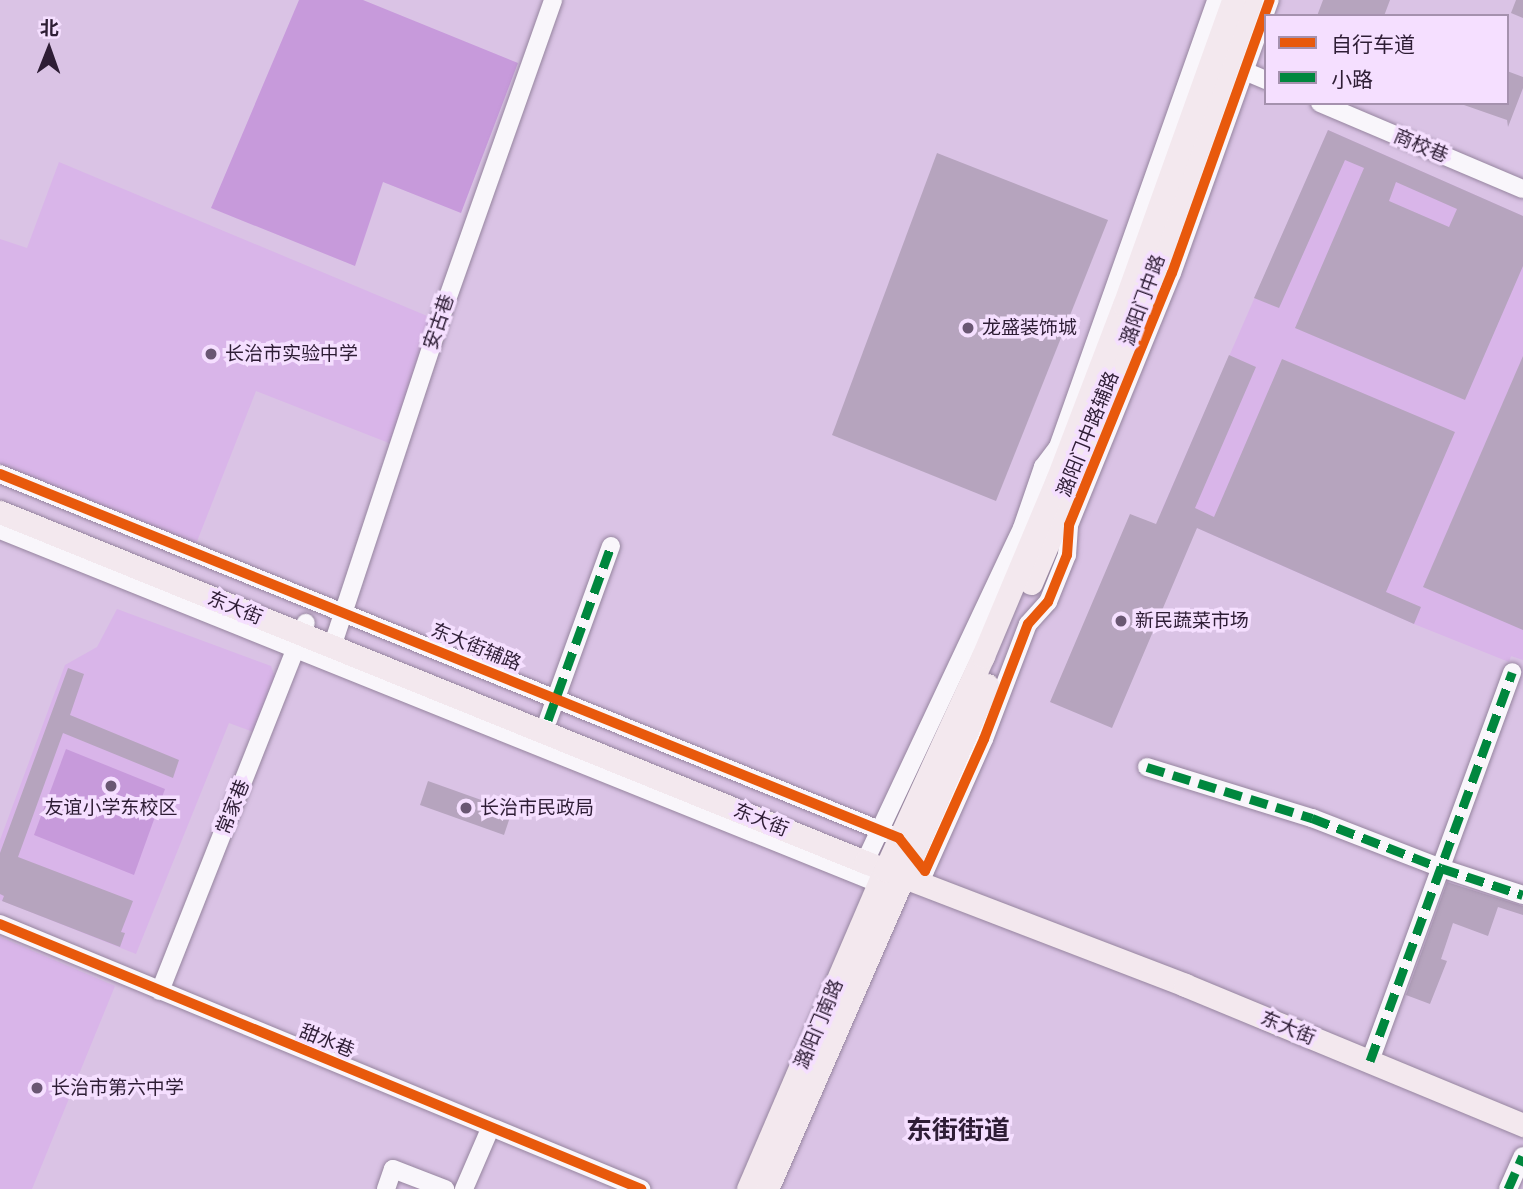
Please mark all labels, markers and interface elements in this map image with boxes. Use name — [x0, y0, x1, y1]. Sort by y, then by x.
north arrow — [14, 14, 84, 84]
legend — [1264, 14, 1509, 105]
text: 北 — [40, 15, 59, 41]
text: 自行车道 — [1331, 30, 1415, 58]
text: 小路 — [1331, 65, 1373, 93]
street label: 商校巷 — [1390, 124, 1452, 168]
street label: 潞阳门中路 — [1116, 251, 1170, 349]
street label: 安古巷 — [419, 291, 459, 353]
place label: 龙盛装饰城 — [982, 317, 1077, 339]
marker: 龙盛装饰城 — [960, 320, 976, 336]
place label: 长治市实验中学 — [225, 343, 358, 365]
marker: 长治市实验中学 — [203, 346, 219, 362]
street label: 潞阳门中路辅路 — [1053, 368, 1123, 500]
street label: 东大街 — [204, 587, 266, 629]
place label: 新民蔬菜市场 — [1135, 610, 1249, 632]
marker: 新民蔬菜市场 — [1113, 613, 1129, 629]
street label: 东大街辅路 — [428, 619, 524, 675]
street label: 常家巷 — [212, 776, 254, 838]
marker: 友谊小学东校区 — [103, 778, 119, 794]
place label: 友谊小学东校区 — [45, 797, 177, 819]
place label: 长治市民政局 — [480, 797, 594, 819]
street label: 东大街 — [730, 799, 792, 841]
marker: 长治市民政局 — [458, 800, 474, 816]
street label: 潞阳门南路 — [790, 976, 848, 1072]
street label: 东大街 — [1257, 1007, 1319, 1049]
street label: 甜水巷 — [296, 1020, 358, 1062]
place label: 长治市第六中学 — [51, 1077, 184, 1099]
marker: 长治市第六中学 — [29, 1080, 45, 1096]
district label: 东街街道 — [906, 1114, 1010, 1146]

